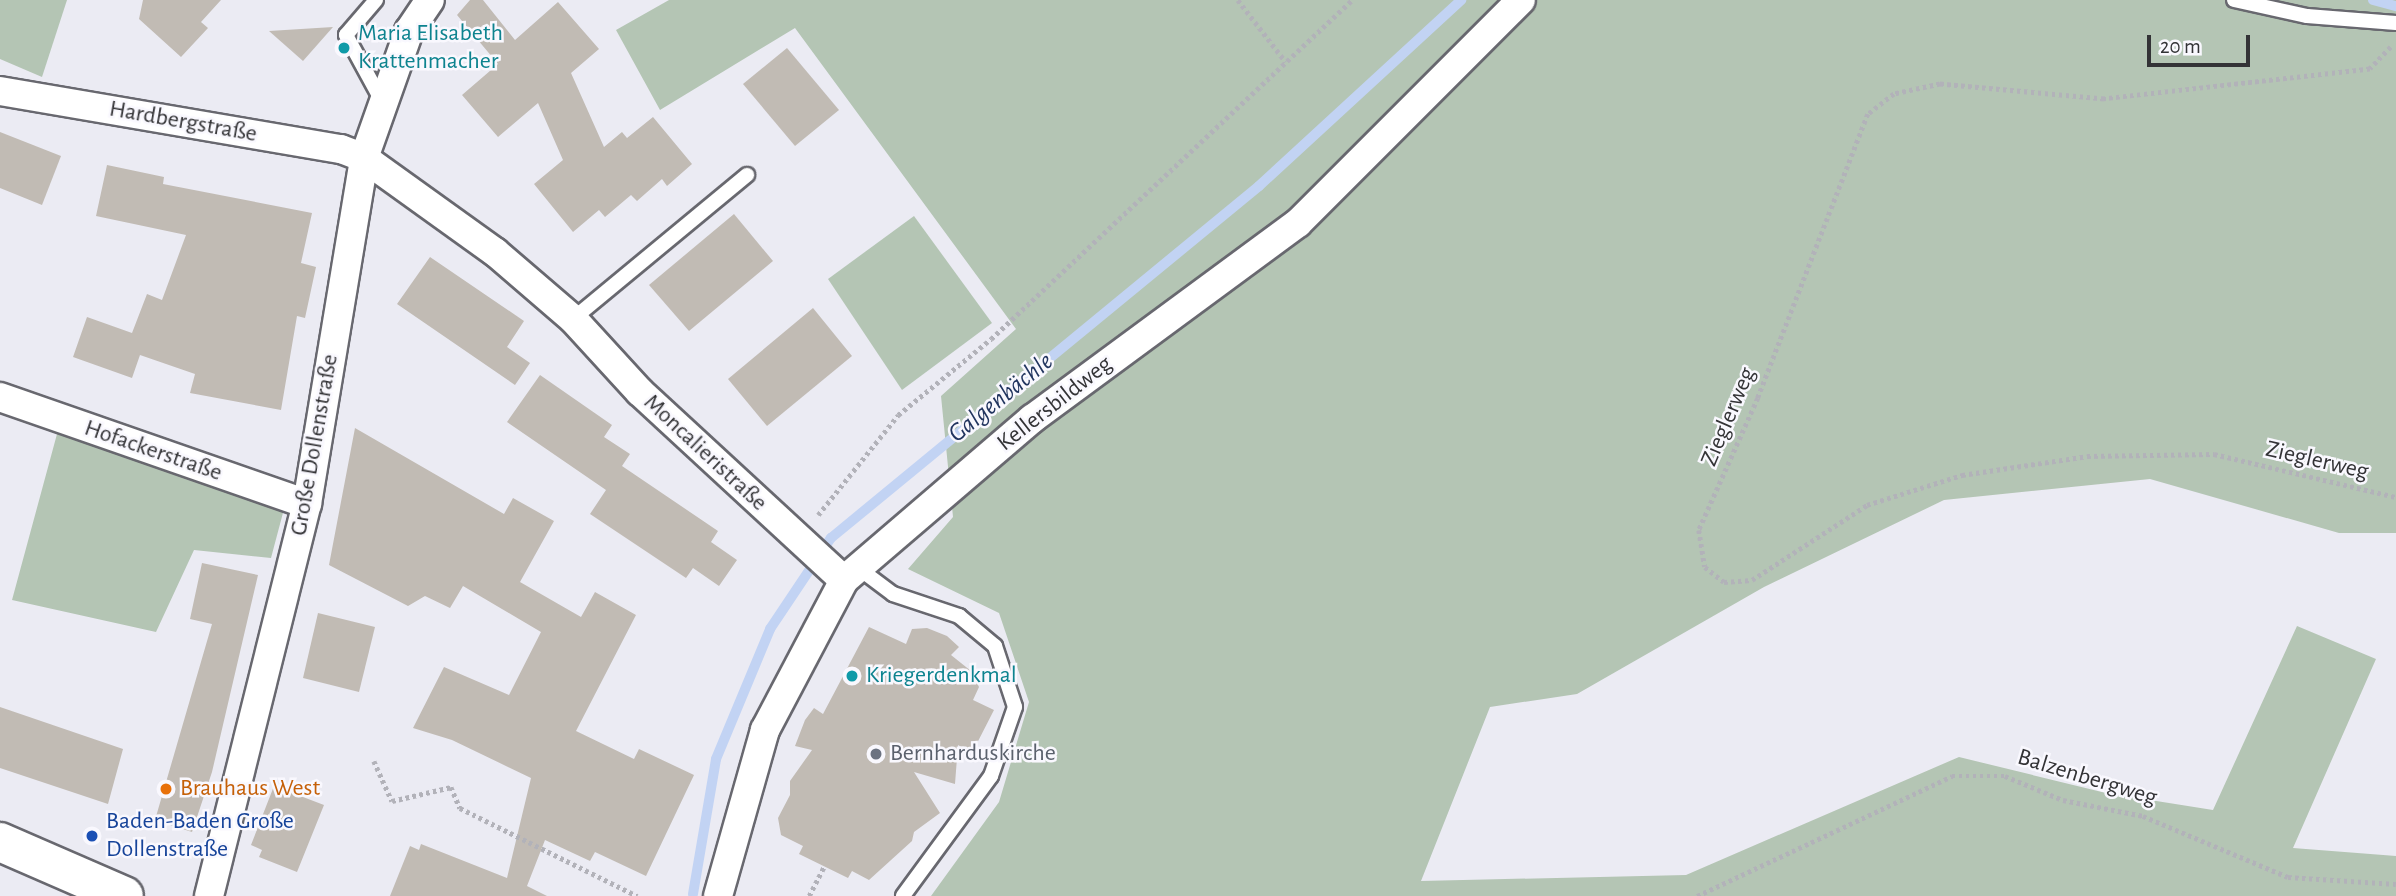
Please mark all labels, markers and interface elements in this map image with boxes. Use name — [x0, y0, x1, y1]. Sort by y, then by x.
place label: Maria Elisabeth Krattenmacher — [358, 20, 503, 76]
scale bar — [2151, 21, 2254, 65]
text: 20 m — [2160, 36, 2201, 57]
marker: Maria Elisabeth Krattenmacher — [336, 40, 352, 56]
street label: Hardbergstraße — [107, 95, 259, 149]
water label: Galgenbächle — [942, 346, 1060, 450]
street label: Kellersbildweg — [992, 350, 1118, 458]
street label: Große Dollenstraße — [285, 352, 345, 538]
street label: Zieglerweg — [1695, 363, 1763, 471]
street label: Moncalieristraße — [637, 388, 773, 518]
street label: Hofackerstraße — [80, 414, 226, 488]
street label: Zieglerweg — [2263, 435, 2371, 487]
place label: Kriegerdenkmal — [866, 662, 1017, 690]
marker: Kriegerdenkmal — [844, 668, 860, 684]
place label: Bernharduskirche — [890, 740, 1056, 768]
street label: Balzenbergweg — [2014, 743, 2160, 813]
marker: Bernharduskirche — [868, 746, 884, 762]
place label: Brauhaus West — [180, 775, 320, 803]
marker: Brauhaus West — [158, 781, 174, 797]
place label: Baden-Baden Große Dollenstraße — [106, 808, 294, 864]
marker: Baden-Baden Große Dollenstraße — [84, 828, 100, 844]

